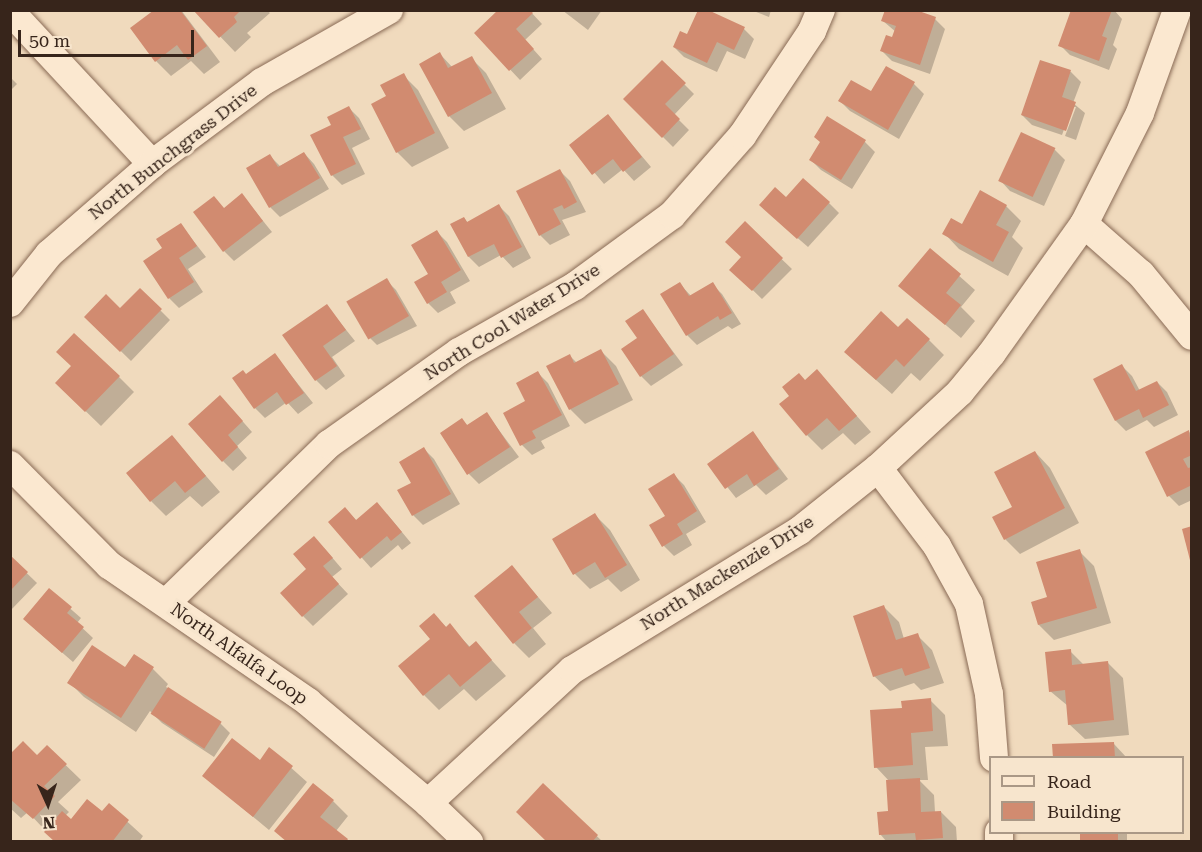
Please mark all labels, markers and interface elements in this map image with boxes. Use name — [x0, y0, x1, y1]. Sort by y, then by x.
scale bar — [21, 18, 196, 56]
text: 50 m — [29, 30, 70, 51]
street label: North Bunchgrass Drive — [84, 79, 262, 225]
street label: North Cool Water Drive — [420, 259, 604, 385]
street label: North Mackenzie Drive — [636, 511, 818, 635]
street label: North Alfalfa Loop — [166, 599, 312, 709]
legend — [989, 756, 1184, 834]
text: Road — [1047, 771, 1091, 792]
north arrow — [18, 774, 78, 834]
text: Building — [1047, 801, 1121, 822]
text: N — [42, 813, 56, 832]

